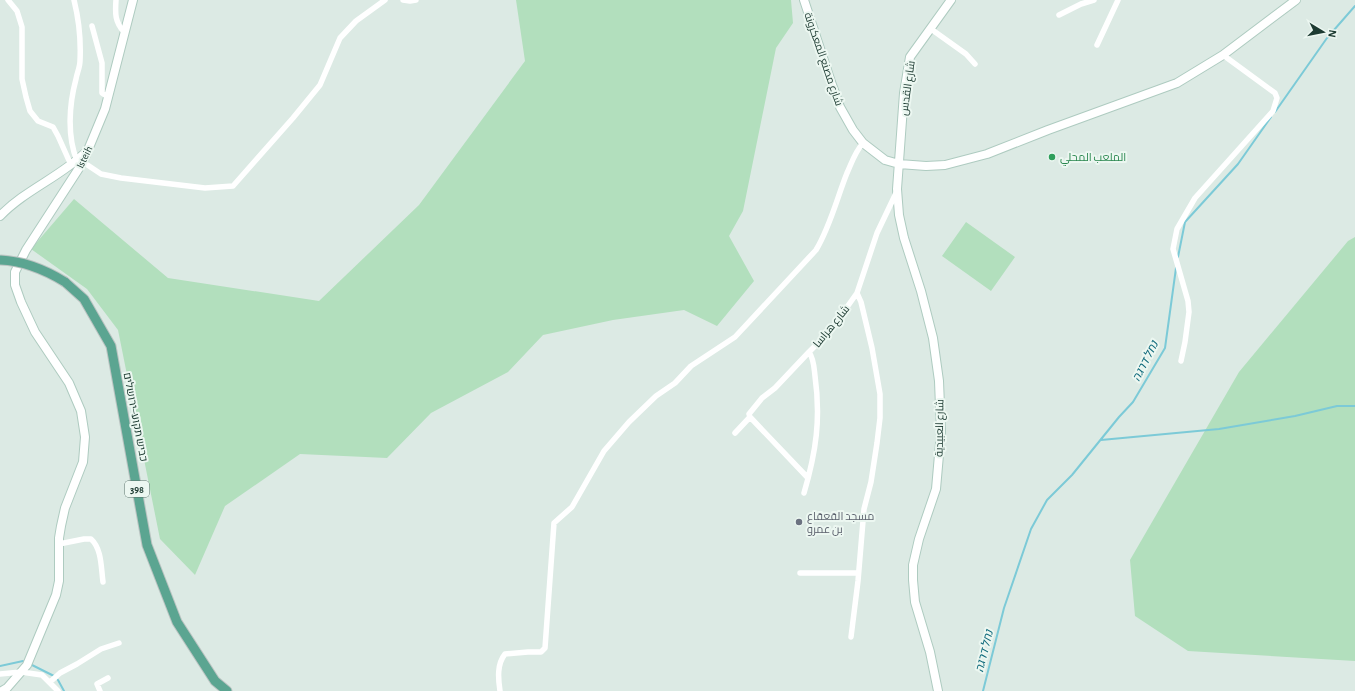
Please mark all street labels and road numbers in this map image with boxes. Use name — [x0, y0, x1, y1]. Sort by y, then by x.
street label: شارع مصنع المعكرونة — [801, 11, 845, 108]
street label: شارع القدس — [898, 60, 919, 117]
street label: Isteih — [74, 144, 95, 170]
street label: شارع هراسا — [811, 303, 853, 351]
street label: כביש תקוע–ירושלים — [121, 371, 150, 463]
street label: شارع العبيدية — [933, 399, 948, 457]
road number: 398 — [125, 481, 149, 497]

